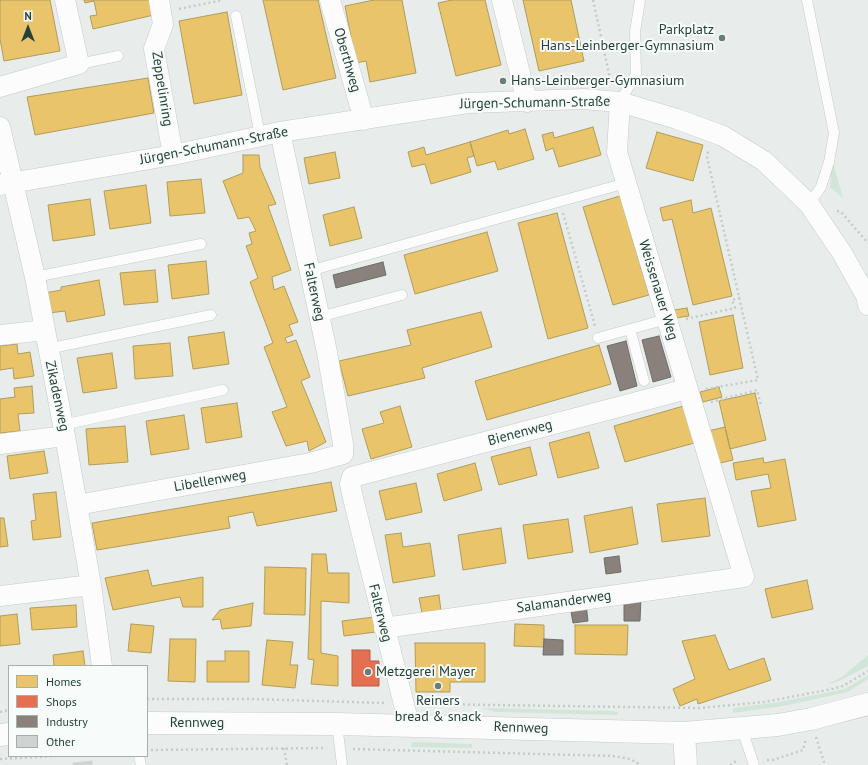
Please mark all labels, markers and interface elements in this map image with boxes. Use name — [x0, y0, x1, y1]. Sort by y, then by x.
north arrow — [8, 8, 48, 48]
text: N — [24, 9, 32, 23]
place label: Parkplatz Hans-Leinberger-Gymnasium — [541, 22, 714, 54]
street label: Oberthweg — [330, 26, 364, 94]
marker: Parkplatz Hans-Leinberger-Gymnasium — [717, 33, 727, 43]
street label: Zeppelinring — [148, 50, 176, 128]
place label: Hans-Leinberger-Gymnasium — [511, 73, 684, 89]
marker: Hans-Leinberger-Gymnasium — [498, 76, 508, 86]
street label: Jürgen-Schumann-Straße — [460, 93, 610, 113]
street label: Jürgen-Schumann-Straße — [138, 123, 290, 169]
street label: Weissenauer Weg — [635, 238, 681, 342]
street label: Falterweg — [300, 261, 328, 323]
street label: Zikadenweg — [41, 359, 73, 433]
street label: Bienenweg — [486, 416, 554, 450]
street label: Libellenweg — [172, 466, 248, 496]
street label: Falterweg — [365, 582, 395, 644]
street label: Salamanderweg — [516, 587, 612, 617]
place label: Metzgerei Mayer — [376, 664, 475, 680]
legend — [8, 665, 148, 757]
marker: Metzgerei Mayer — [363, 667, 373, 677]
text: Homes — [46, 674, 81, 689]
marker: Reiners bread & snack — [433, 681, 443, 691]
place label: Reiners bread & snack — [395, 693, 481, 726]
text: Shops — [46, 694, 77, 709]
text: Industry — [46, 714, 88, 729]
street label: Rennweg — [170, 715, 224, 731]
street label: Rennweg — [493, 719, 549, 737]
text: Other — [46, 734, 75, 749]

